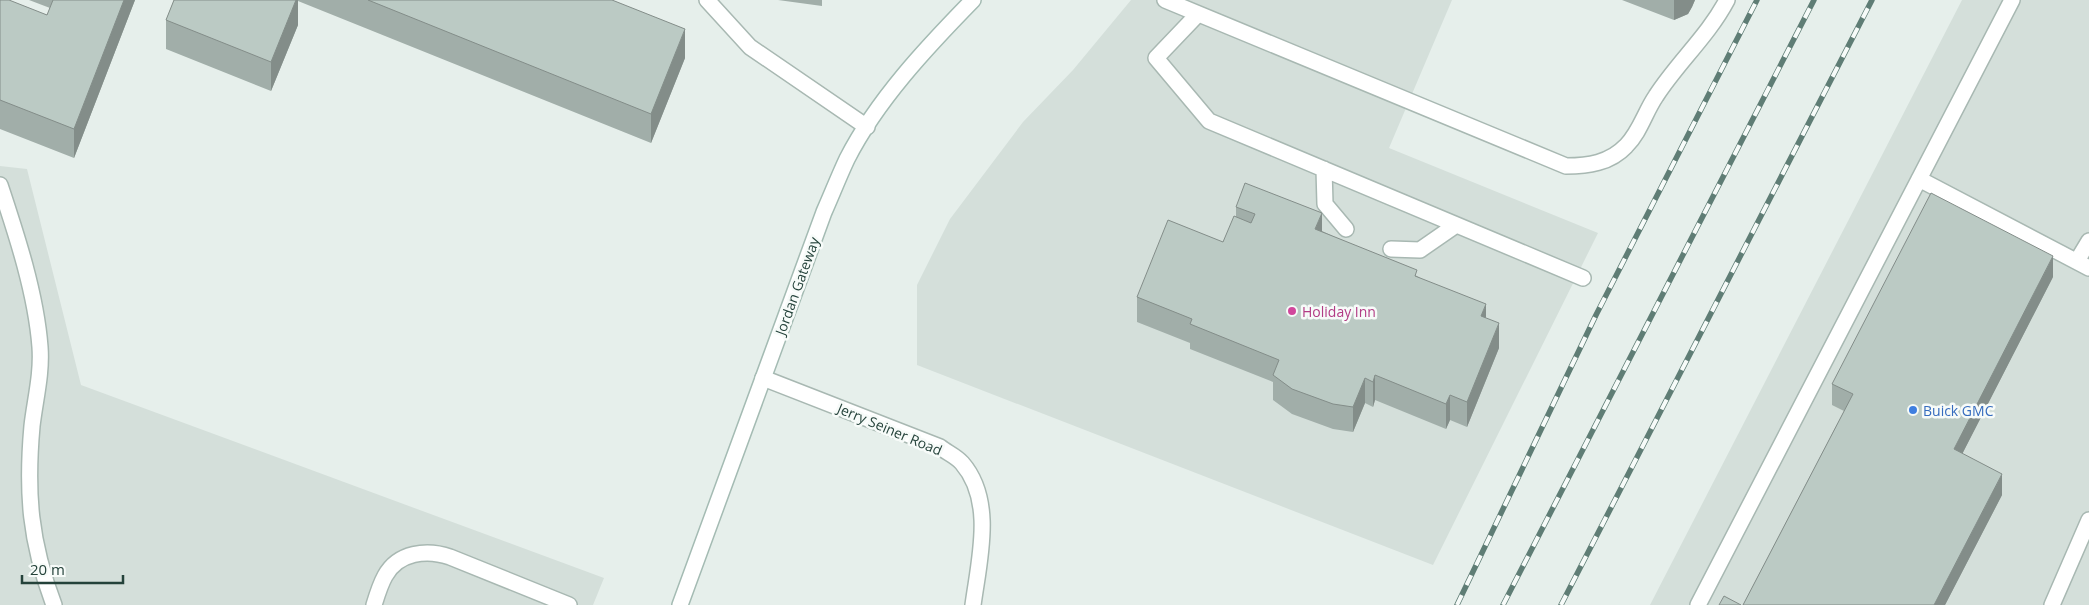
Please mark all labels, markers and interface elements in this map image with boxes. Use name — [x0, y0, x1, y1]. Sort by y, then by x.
street label: Jordan Gateway — [770, 233, 824, 339]
place label: Holiday Inn — [1302, 302, 1376, 321]
marker: Holiday Inn — [1286, 305, 1298, 317]
street label: Jerry Seiner Road — [833, 398, 945, 460]
place label: Buick GMC — [1923, 401, 1994, 420]
marker: Buick GMC — [1907, 404, 1919, 416]
scale bar — [22, 552, 124, 584]
text: 20 m — [30, 559, 65, 579]

